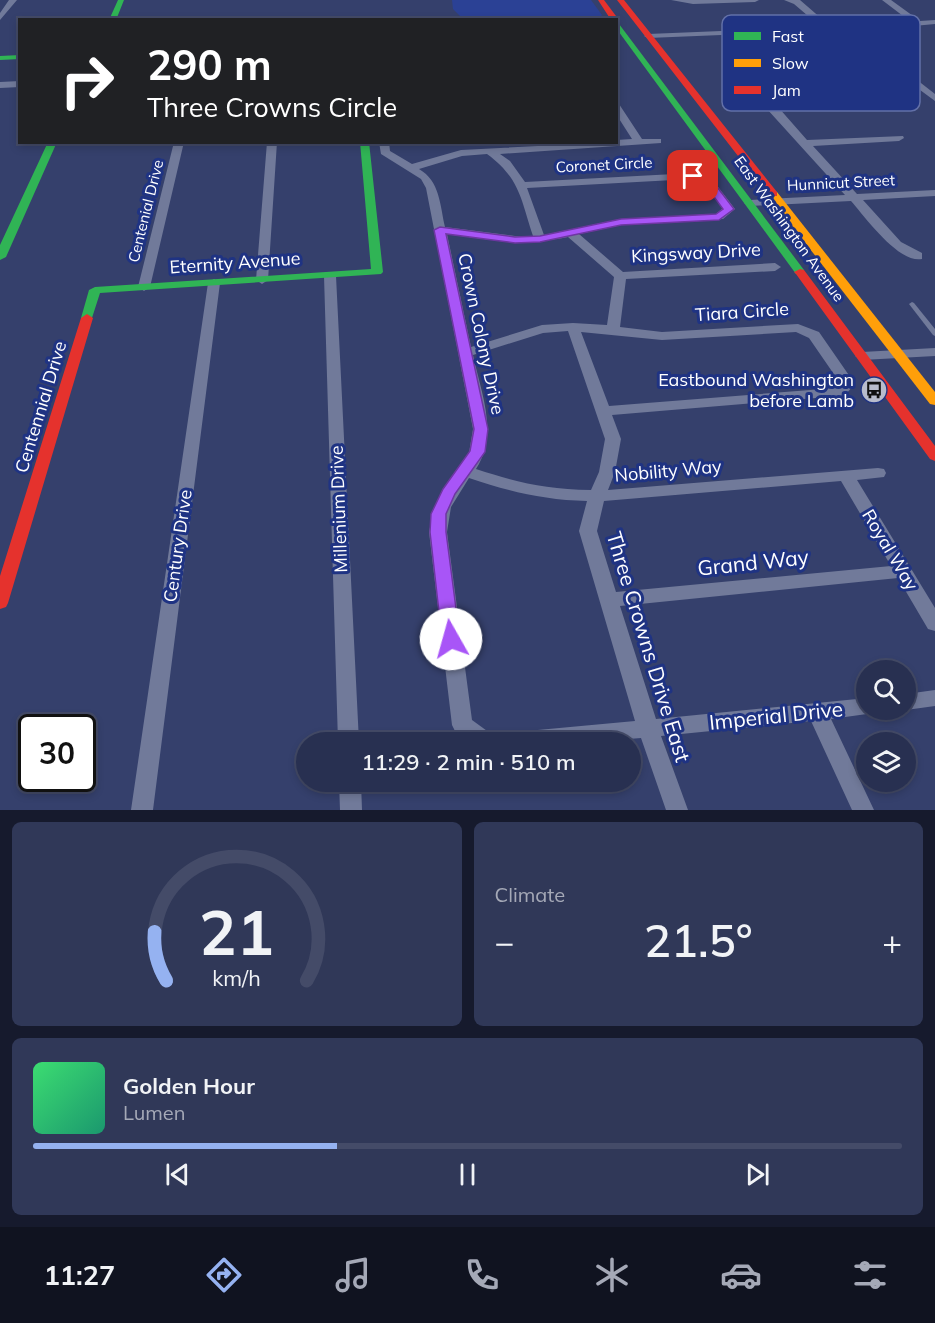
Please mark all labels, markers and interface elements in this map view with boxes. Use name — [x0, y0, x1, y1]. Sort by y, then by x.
legend — [722, 15, 920, 111]
text: Fast — [772, 26, 804, 46]
text: 290 m — [147, 38, 272, 91]
icon: right — [48, 42, 126, 120]
text: Slow — [772, 53, 809, 73]
text: Jam — [772, 80, 801, 100]
text: Three Crowns Circle — [147, 90, 397, 124]
pin — [667, 150, 718, 201]
street label: Coronet Circle — [555, 152, 653, 177]
street label: East Washington Avenue — [730, 152, 849, 305]
street label: Centenial Drive — [124, 158, 167, 264]
icon: arrive — [676, 159, 709, 192]
street label: Hunnicut Street — [787, 170, 895, 195]
street label: Kingsway Drive — [631, 238, 761, 267]
street label: Eternity Avenue — [169, 246, 301, 279]
street label: Crown Colony Drive — [453, 251, 510, 417]
street label: Tiara Circle — [694, 297, 790, 326]
street label: Centennial Drive — [10, 338, 71, 476]
place label: Eastbound Washington before Lamb — [658, 368, 854, 412]
bus stop icon: Eastbound Washington before Lamb — [859, 375, 889, 405]
street label: Millenium Drive — [325, 445, 352, 573]
street label: Nobility Way — [614, 454, 723, 487]
street label: Century Drive — [158, 488, 197, 604]
street label: Royal Way — [857, 505, 924, 595]
street label: Three Crowns Drive East — [601, 528, 696, 765]
street label: Grand Way — [696, 543, 810, 581]
position arrow — [419, 607, 483, 671]
map controls — [856, 660, 916, 792]
button: search — [856, 660, 916, 720]
street label: Imperial Drive — [708, 695, 844, 735]
speed limit sign: 30 — [18, 714, 96, 792]
button: layers — [856, 732, 916, 792]
text: 11:29 · 2 min · 510 m — [361, 748, 576, 776]
text: Climate — [495, 882, 565, 907]
text: 21 — [199, 892, 274, 971]
text: 21.5° — [644, 912, 753, 968]
text: − — [495, 921, 514, 962]
text: + — [882, 921, 902, 962]
text: km/h — [212, 964, 261, 991]
text: Golden Hour — [123, 1072, 255, 1100]
text: Lumen — [123, 1100, 185, 1125]
icon: previous — [161, 1158, 194, 1191]
icon: pause — [451, 1158, 484, 1191]
icon: next — [741, 1158, 774, 1191]
icon: directions — [203, 1254, 245, 1296]
icon: music — [332, 1254, 374, 1296]
icon: phone — [461, 1254, 503, 1296]
icon: climate — [591, 1254, 633, 1296]
icon: car — [720, 1254, 762, 1296]
icon: filters — [849, 1254, 891, 1296]
text: 11:27 — [44, 1258, 115, 1292]

